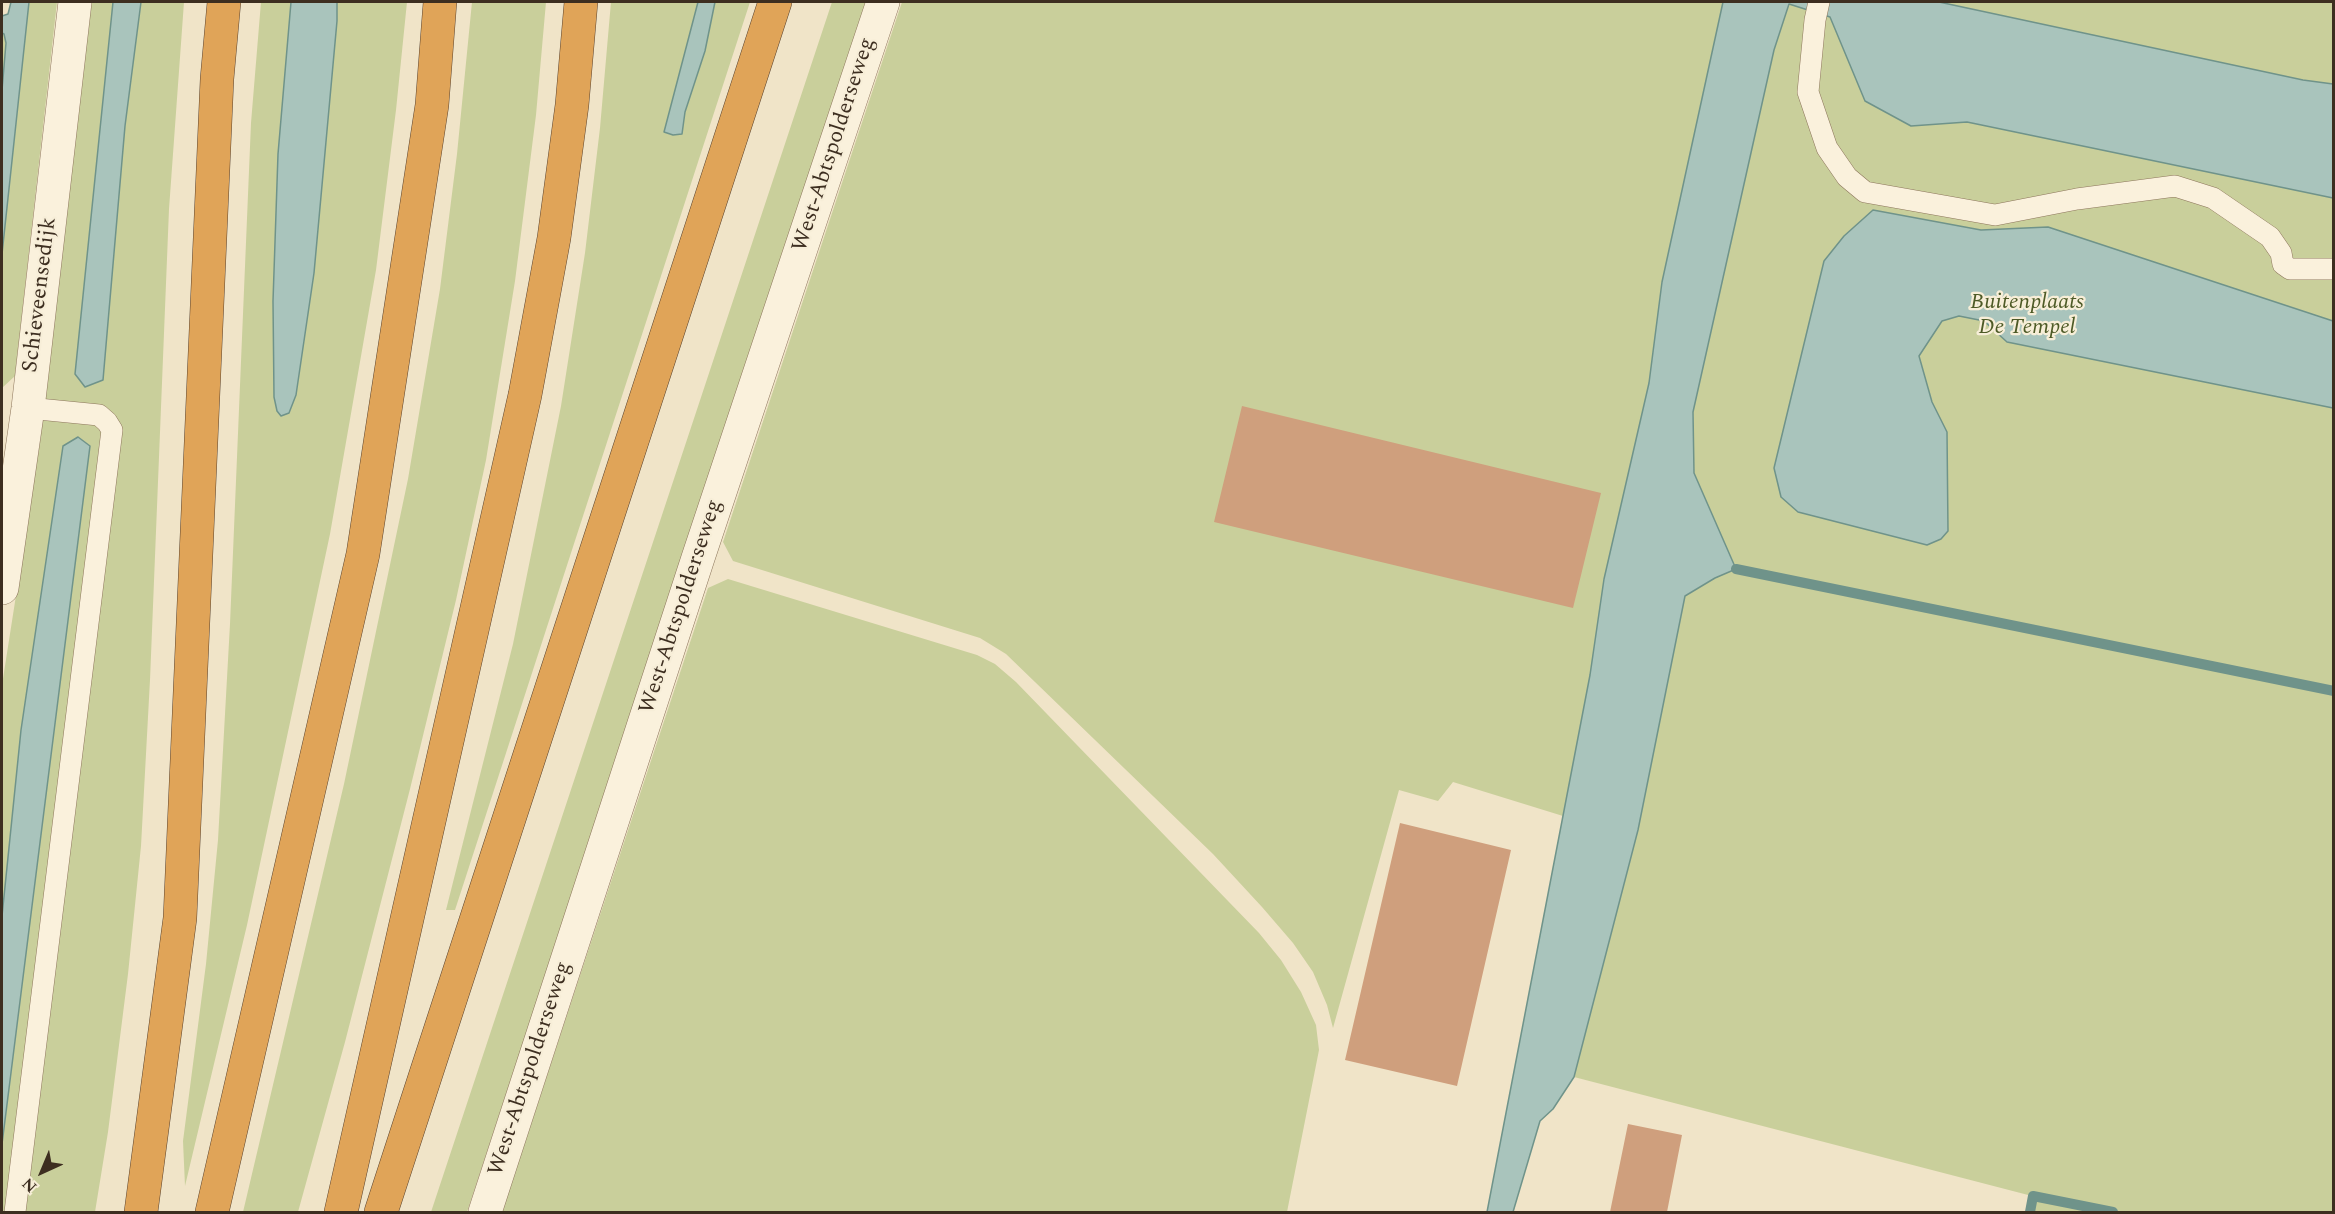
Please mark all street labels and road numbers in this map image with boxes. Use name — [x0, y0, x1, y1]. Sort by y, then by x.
street label: West-Abtspolderseweg — [788, 35, 882, 255]
street label: Schieveensedijk — [18, 216, 64, 374]
street label: West-Abtspolderseweg — [635, 497, 729, 717]
street label: West-Abtspolderseweg — [484, 959, 578, 1179]

